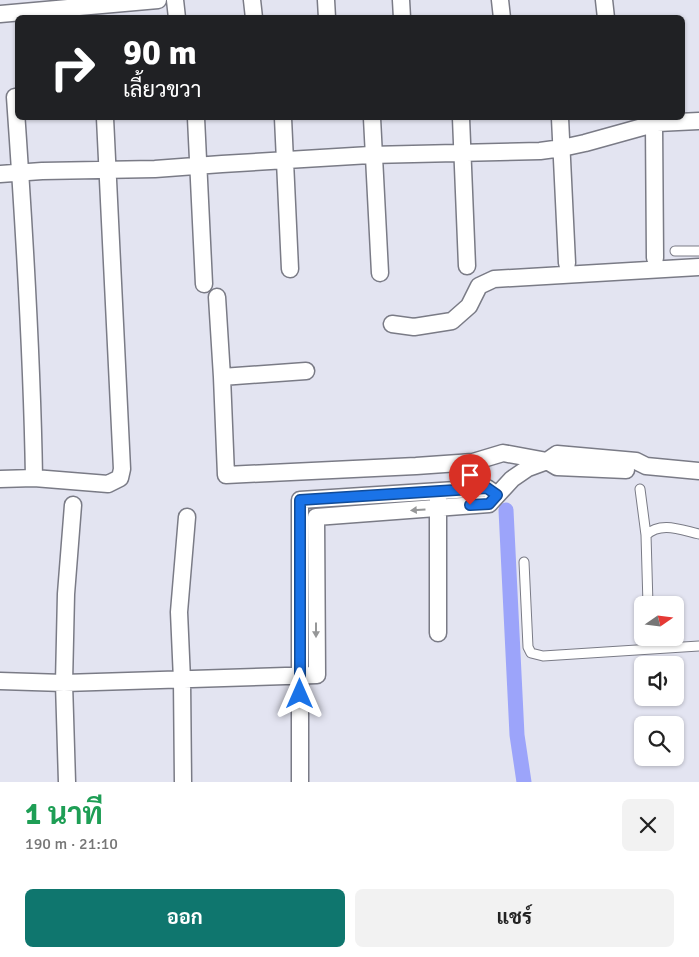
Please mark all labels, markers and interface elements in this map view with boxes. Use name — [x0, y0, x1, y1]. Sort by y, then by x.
text: 90 m — [123, 31, 197, 74]
icon: right — [40, 35, 105, 100]
text: เลี้ยวขวา — [123, 76, 201, 103]
pin — [449, 454, 491, 505]
icon: arrive — [456, 461, 484, 489]
one-way arrow — [409, 506, 425, 514]
north arrow — [634, 596, 684, 646]
map controls — [634, 596, 684, 766]
one-way arrow — [312, 622, 320, 638]
button: sound — [634, 656, 684, 706]
position arrow — [273, 667, 325, 719]
button: search — [634, 716, 684, 766]
text: 1 นาที — [25, 796, 103, 833]
button: close — [622, 799, 674, 851]
text: 190 m · 21:10 — [25, 834, 118, 854]
button: ออก — [25, 889, 345, 947]
button: แชร์ — [355, 889, 674, 947]

